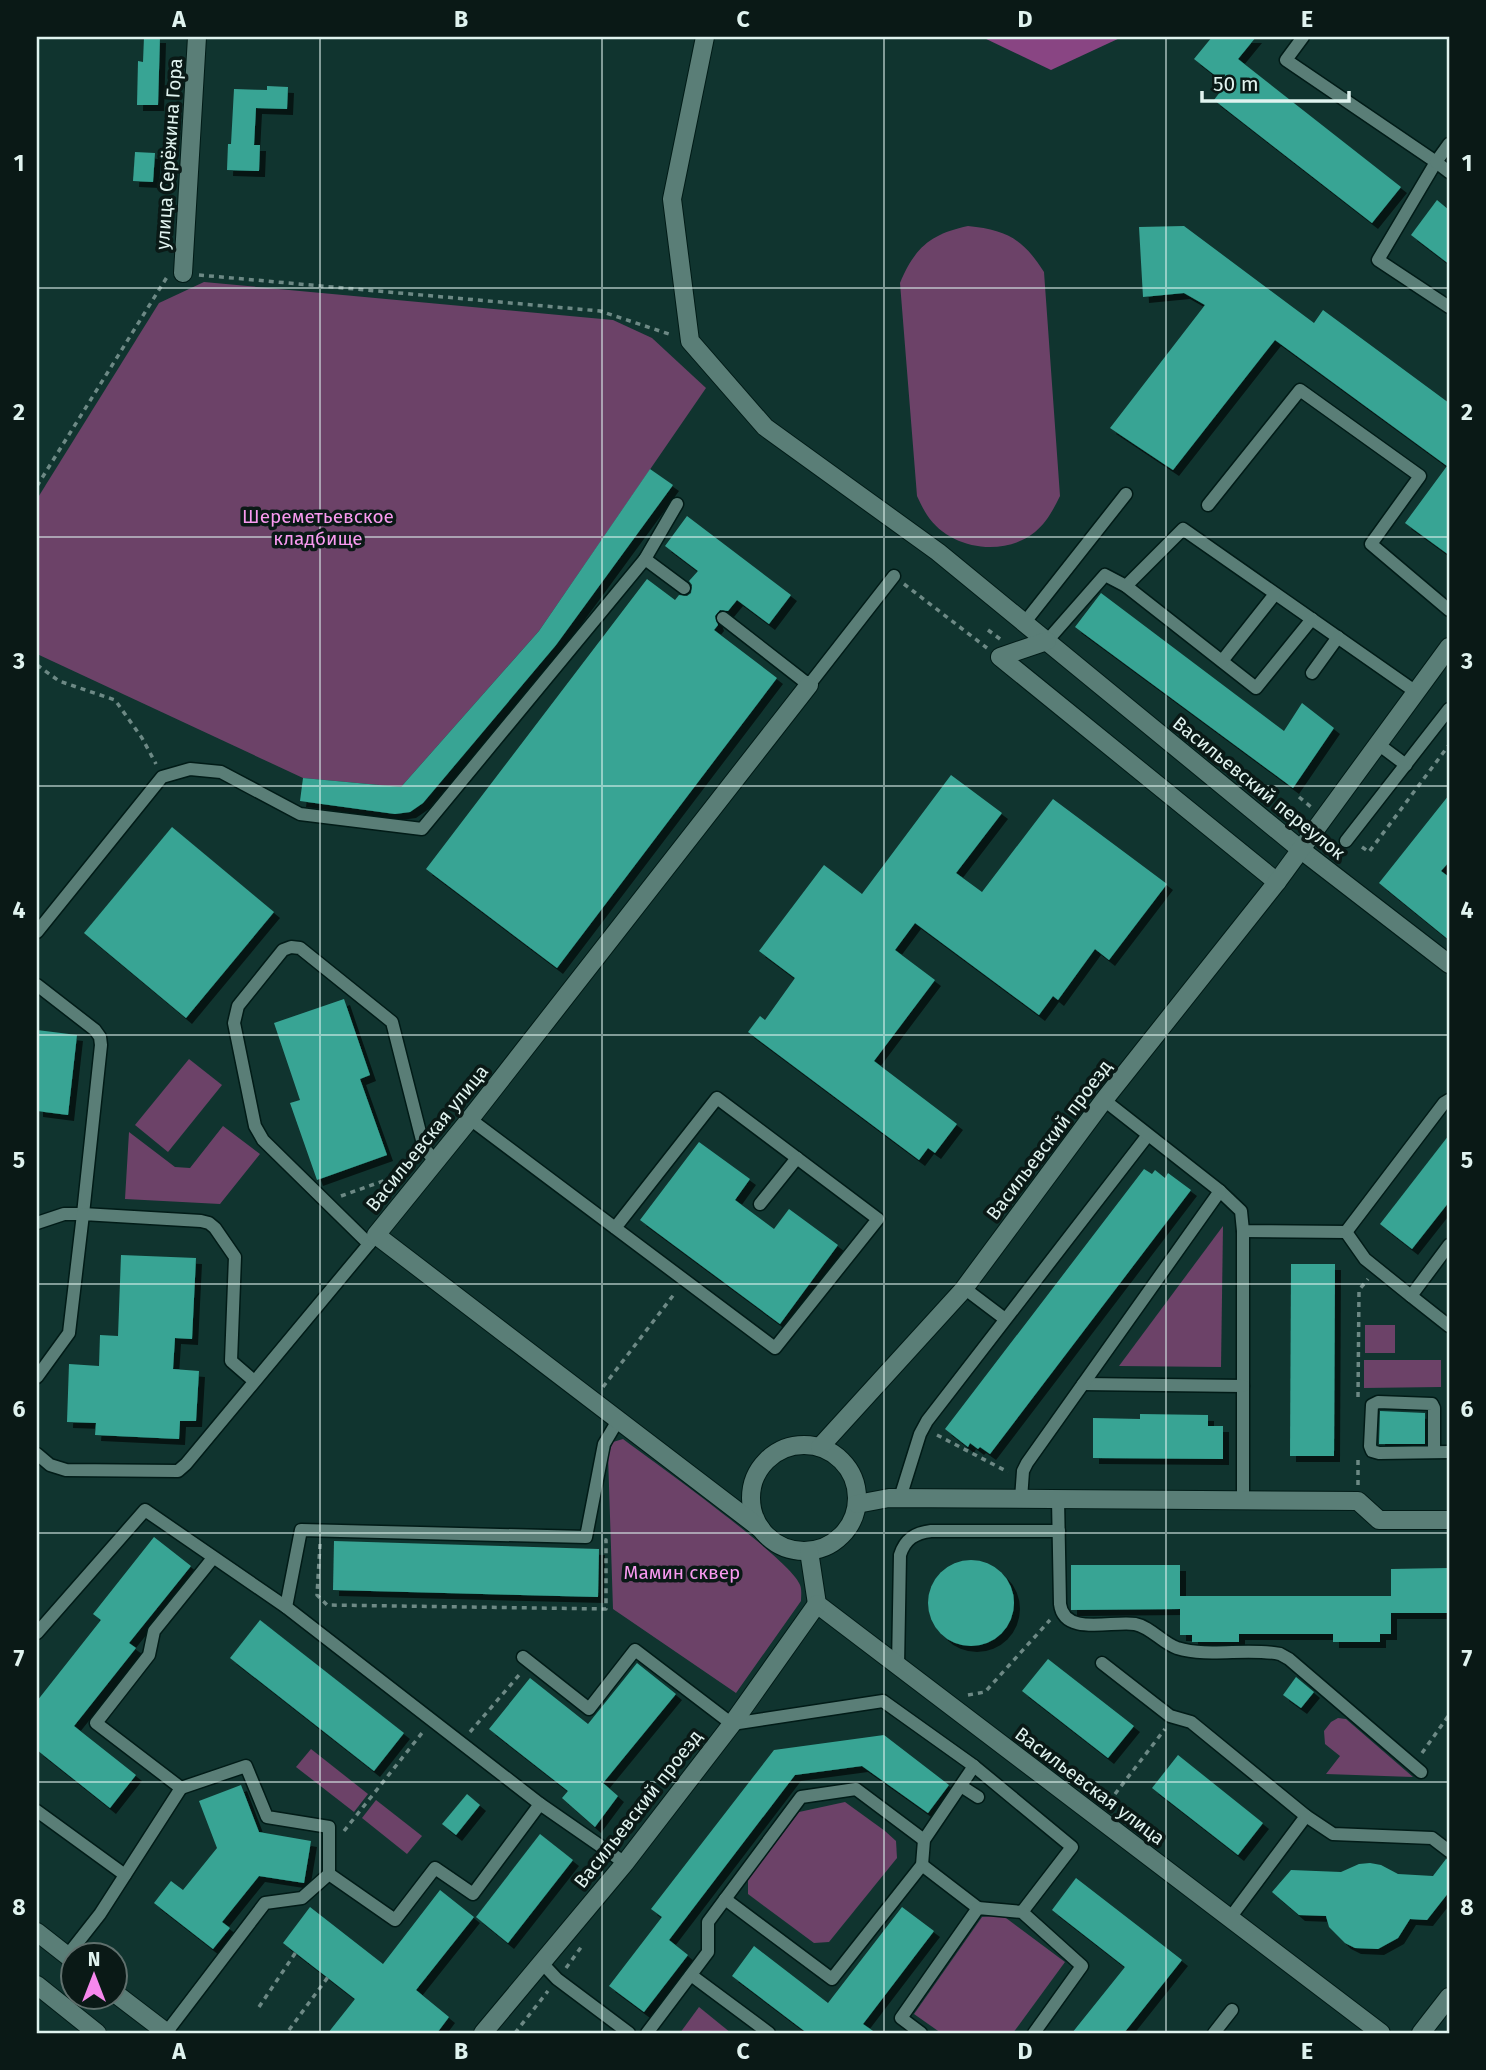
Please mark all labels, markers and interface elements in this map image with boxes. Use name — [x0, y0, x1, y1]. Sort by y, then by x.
text: A — [171, 5, 186, 33]
text: B — [454, 5, 468, 33]
text: C — [736, 5, 750, 33]
text: D — [1018, 5, 1033, 33]
text: E — [1301, 5, 1313, 33]
street label: улица Серёжина Гора — [151, 57, 187, 251]
scale bar — [1202, 60, 1350, 104]
text: 50 m — [1213, 71, 1259, 97]
text: 1 — [14, 149, 24, 177]
text: 1 — [1462, 149, 1472, 177]
text: 2 — [13, 398, 25, 426]
text: 2 — [1461, 398, 1473, 426]
park label: Шереметьевское кладбище — [242, 505, 394, 550]
text: 3 — [12, 647, 25, 675]
text: 3 — [1460, 647, 1473, 675]
street label: Васильевский переулок — [1168, 711, 1350, 865]
text: 4 — [13, 896, 26, 924]
text: 4 — [1461, 896, 1474, 924]
street label: Васильевский проезд — [981, 1055, 1117, 1225]
street label: Васильевская улица — [361, 1060, 493, 1216]
text: 5 — [13, 1146, 25, 1174]
text: 5 — [1461, 1146, 1473, 1174]
text: 6 — [13, 1395, 26, 1423]
text: 6 — [1461, 1395, 1474, 1423]
park label: Мамин сквер — [624, 1561, 740, 1584]
text: 7 — [14, 1644, 25, 1672]
text: 7 — [1462, 1644, 1473, 1672]
street label: Васильевская улица — [1011, 1722, 1169, 1850]
street label: Васильевский проезд — [569, 1725, 707, 1893]
text: 8 — [12, 1893, 26, 1921]
text: 8 — [1460, 1893, 1474, 1921]
north arrow — [60, 1940, 130, 2010]
text: N — [88, 1948, 100, 1971]
text: A — [171, 2037, 186, 2065]
text: B — [454, 2037, 468, 2065]
text: C — [736, 2037, 750, 2065]
text: D — [1018, 2037, 1033, 2065]
text: E — [1301, 2037, 1313, 2065]

